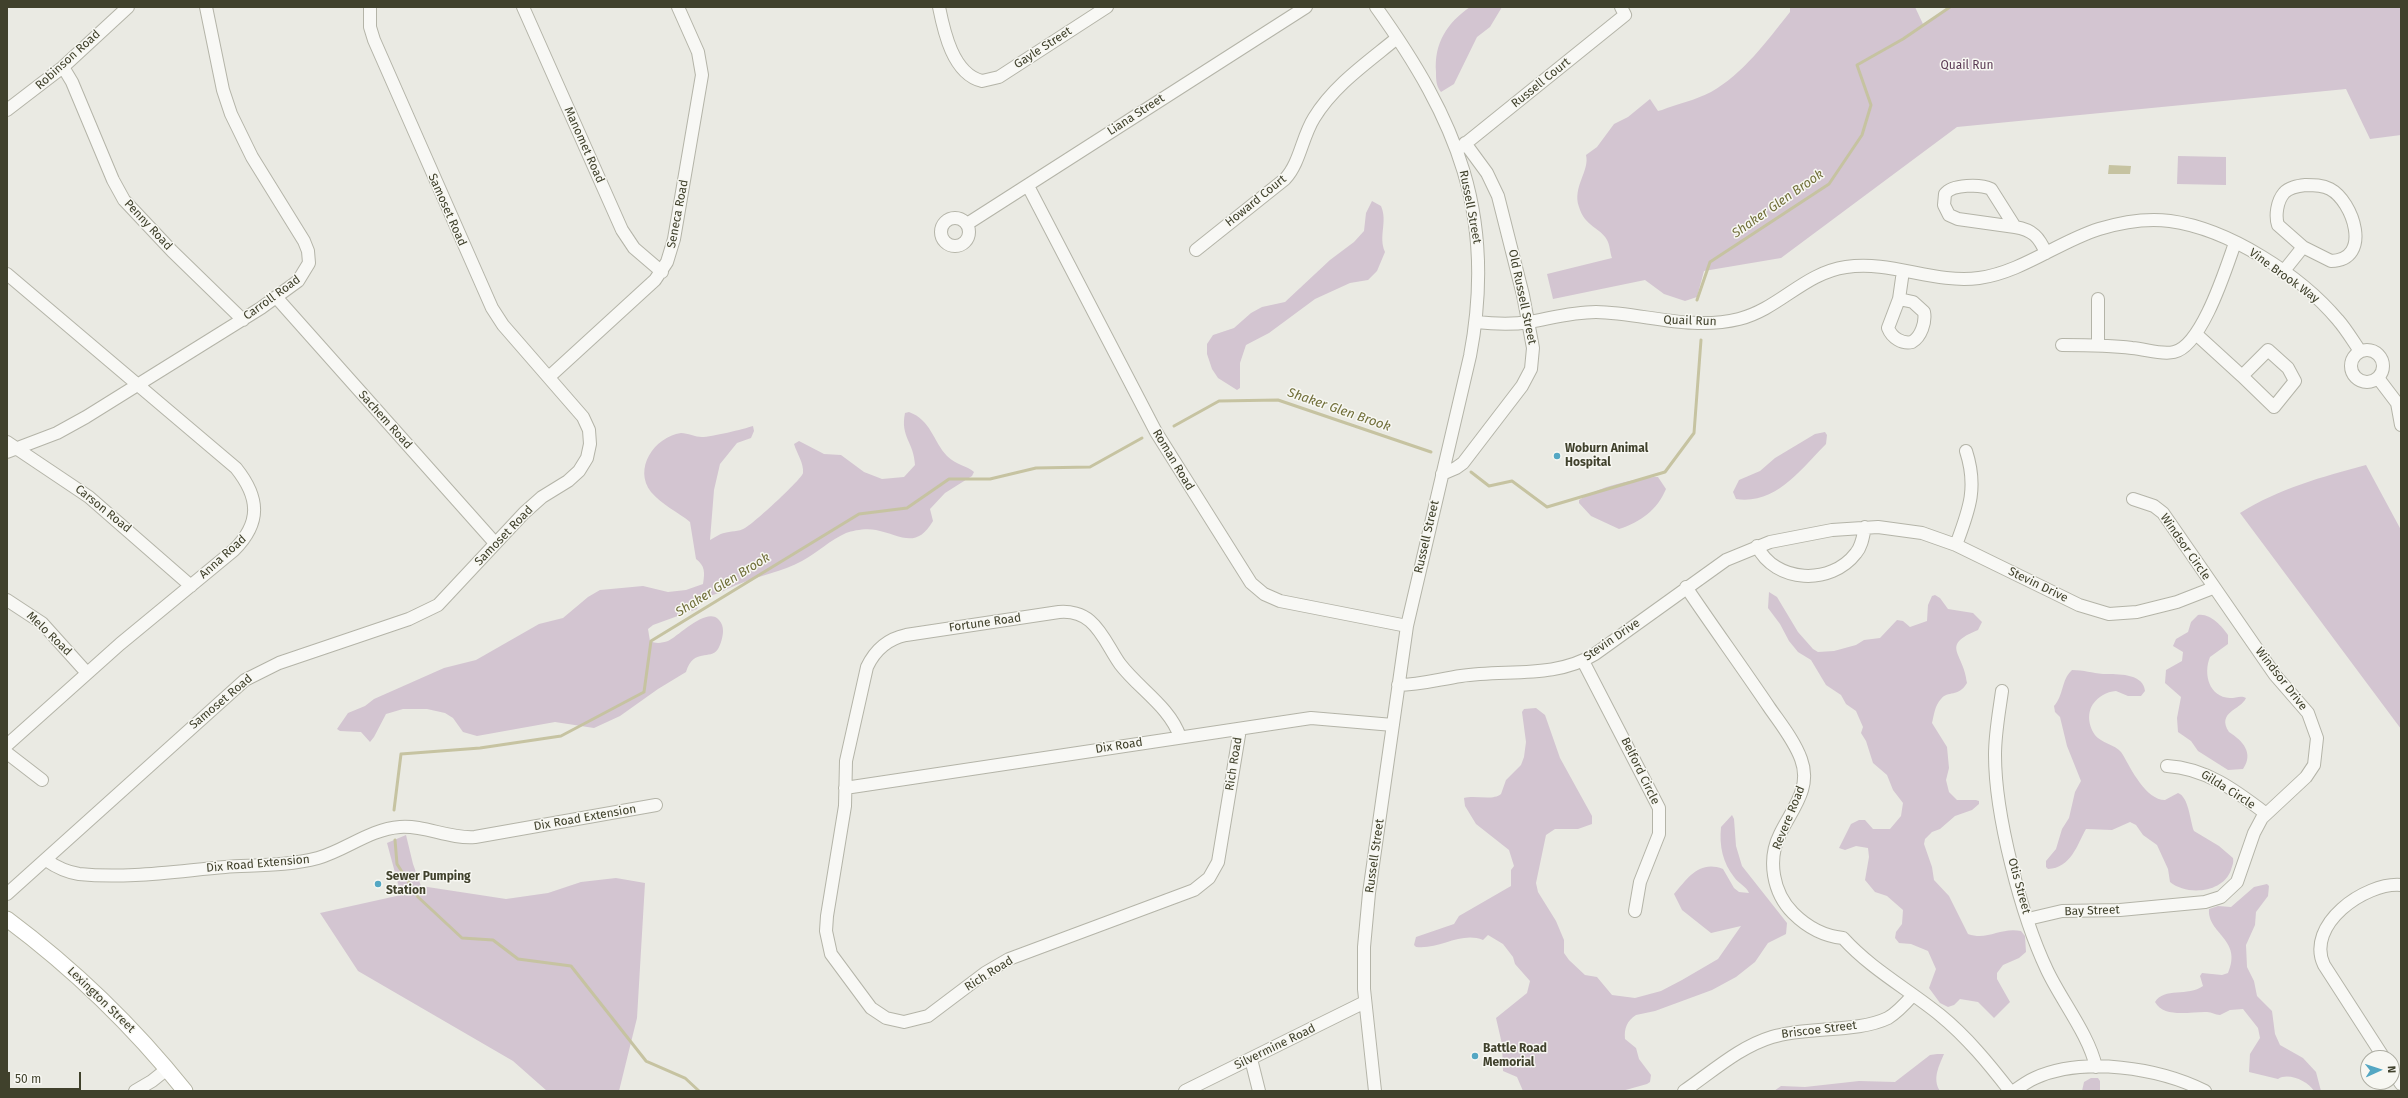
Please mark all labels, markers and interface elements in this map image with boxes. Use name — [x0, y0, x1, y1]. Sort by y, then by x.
street label: Gayle Street — [1012, 24, 1074, 72]
street label: Robinson Road — [33, 27, 103, 93]
street label: Russell Court — [1509, 55, 1573, 111]
park label: Quail Run — [1940, 59, 1994, 73]
street label: Liana Street — [1105, 91, 1167, 139]
street label: Manomet Road — [561, 105, 607, 185]
water label: Shaker Glen Brook — [1729, 167, 1827, 241]
street label: Russell Street — [1456, 169, 1484, 245]
street label: Samoset Road — [425, 172, 469, 248]
street label: Howard Court — [1223, 172, 1289, 230]
street label: Seneca Road — [664, 178, 692, 250]
street label: Penny Road — [121, 197, 175, 253]
street label: Vine Brook Way — [2246, 246, 2322, 306]
street label: Old Russell Street — [1505, 248, 1539, 346]
street label: Carroll Road — [241, 273, 303, 323]
street label: Quail Run — [1663, 313, 1717, 329]
water label: Shaker Glen Brook — [1285, 385, 1393, 435]
street label: Sachem Road — [355, 388, 415, 452]
street label: Roman Road — [1149, 427, 1197, 493]
place label: Woburn Animal Hospital — [1565, 442, 1648, 470]
marker: Woburn Animal Hospital — [1552, 451, 1562, 461]
street label: Carson Road — [72, 482, 134, 536]
street label: Russell Street — [1412, 499, 1442, 575]
street label: Samoset Road — [472, 503, 536, 569]
street label: Windsor Circle — [2157, 511, 2213, 583]
street label: Anna Road — [197, 532, 249, 582]
water label: Shaker Glen Brook — [673, 550, 773, 620]
street label: Stevin Drive — [2006, 564, 2070, 606]
street label: Melo Road — [23, 609, 75, 659]
street label: Fortune Road — [948, 611, 1022, 635]
street label: Stevin Drive — [1581, 616, 1643, 664]
street label: Windsor Drive — [2252, 645, 2310, 713]
street label: Samoset Road — [187, 672, 255, 732]
street label: Dix Road — [1094, 735, 1144, 757]
street label: Belford Circle — [1618, 735, 1662, 807]
street label: Rich Road — [1223, 736, 1245, 792]
street label: Gilda Circle — [2198, 768, 2258, 812]
street label: Revere Road — [1770, 784, 1808, 852]
street label: Dix Road Extension — [533, 802, 637, 834]
street label: Russell Street — [1363, 818, 1387, 894]
street label: Dix Road Extension — [206, 852, 310, 876]
street label: Otis Street — [2005, 856, 2033, 916]
place label: Sewer Pumping Station — [386, 870, 471, 898]
marker: Sewer Pumping Station — [373, 879, 383, 889]
street label: Bay Street — [2064, 903, 2120, 919]
street label: Rich Road — [962, 954, 1016, 994]
street label: Lexington Street — [64, 964, 138, 1036]
street label: Briscoe Street — [1781, 1018, 1857, 1042]
street label: Silvermine Road — [1232, 1021, 1318, 1073]
place label: Battle Road Memorial — [1483, 1042, 1547, 1070]
north arrow — [2360, 1050, 2400, 1090]
marker: Battle Road Memorial — [1470, 1051, 1480, 1061]
scale bar — [10, 1064, 83, 1090]
text: N — [2385, 1065, 2398, 1073]
text: 50 m — [15, 1072, 41, 1086]

